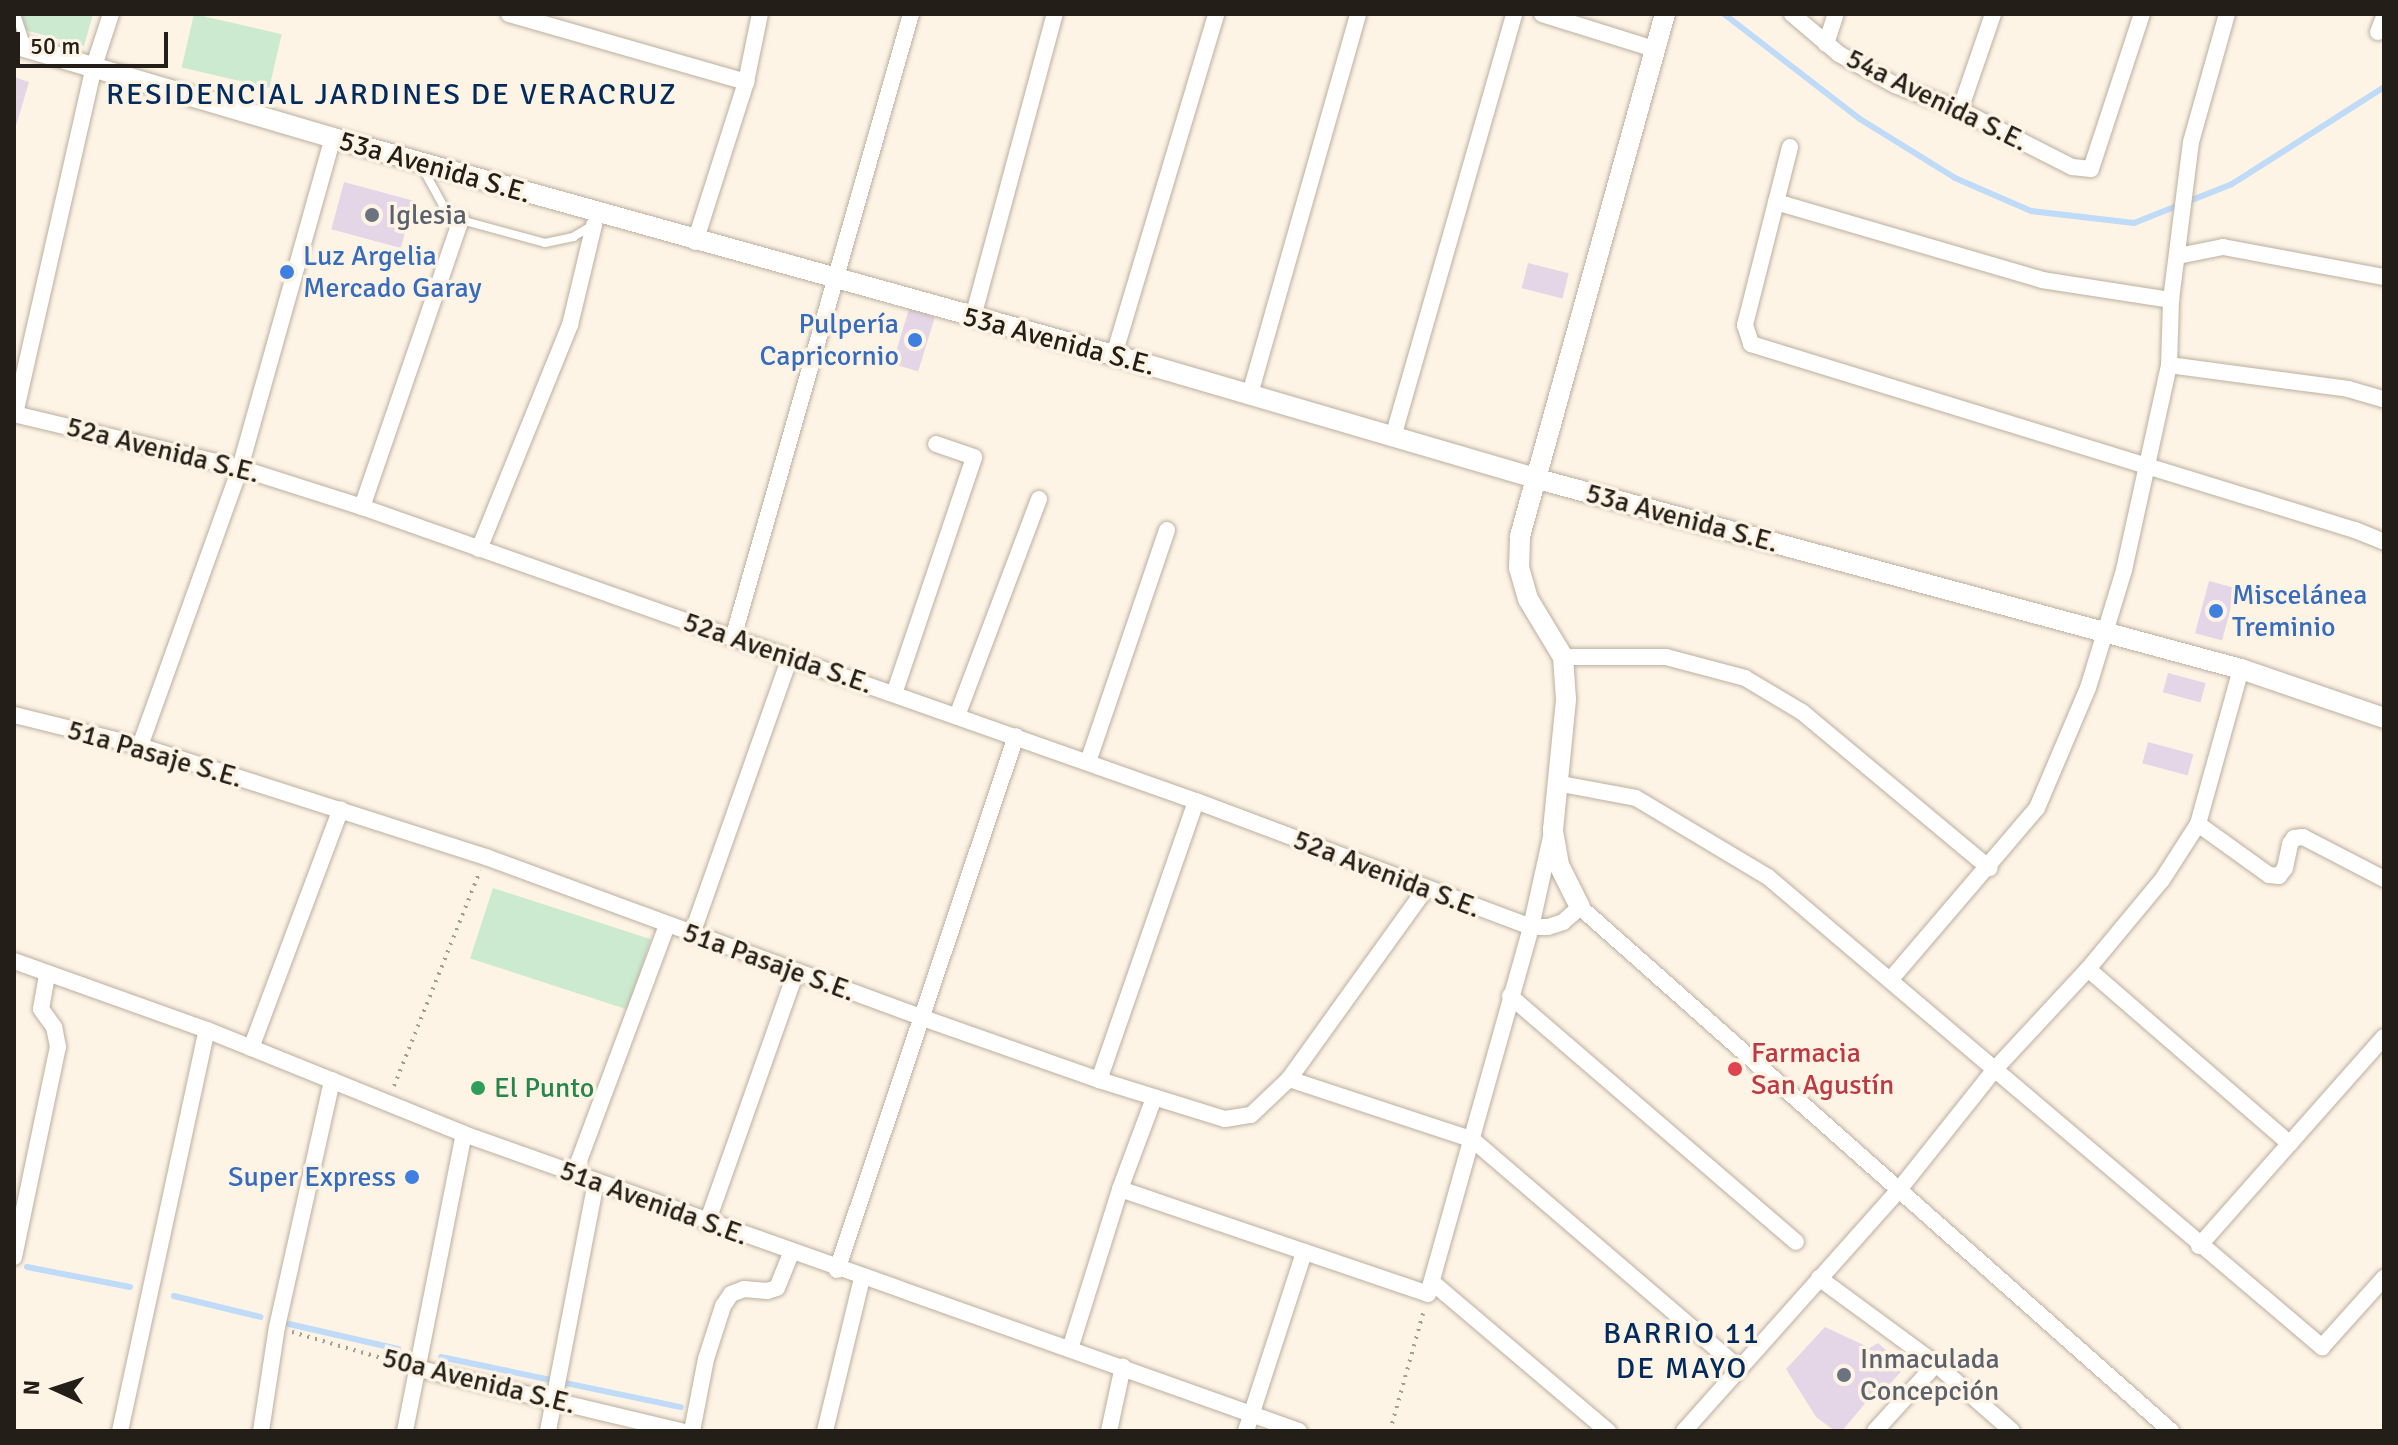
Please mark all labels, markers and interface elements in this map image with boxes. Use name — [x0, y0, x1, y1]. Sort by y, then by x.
scale bar — [20, 16, 172, 66]
text: 50 m — [30, 31, 80, 61]
street label: 54a Avenida S.E. — [1841, 42, 2033, 158]
district label: RESIDENCIAL JARDINES DE VERACRUZ — [106, 77, 678, 113]
street label: 53a Avenida S.E. — [335, 124, 535, 210]
place label: Iglesia — [388, 198, 467, 232]
marker: Iglesia — [363, 206, 381, 224]
place label: Luz Argelia Mercado Garay — [303, 239, 481, 305]
marker: Luz Argelia Mercado Garay — [278, 263, 296, 281]
street label: 53a Avenida S.E. — [959, 299, 1159, 383]
place label: Pulpería Capricornio — [760, 307, 899, 373]
marker: Pulpería Capricornio — [906, 331, 924, 349]
street label: 52a Avenida S.E. — [63, 410, 263, 490]
street label: 53a Avenida S.E. — [1582, 476, 1782, 560]
place label: Miscelánea Treminio — [2232, 578, 2367, 644]
marker: Miscelánea Treminio — [2207, 602, 2225, 620]
street label: 52a Avenida S.E. — [679, 605, 877, 701]
street label: 51a Pasaje S.E. — [64, 713, 246, 795]
street label: 52a Avenida S.E. — [1289, 823, 1485, 925]
street label: 51a Pasaje S.E. — [678, 915, 860, 1009]
place label: Farmacia San Agustín — [1751, 1036, 1894, 1102]
marker: Farmacia San Agustín — [1726, 1060, 1744, 1078]
place label: El Punto — [494, 1071, 594, 1105]
marker: El Punto — [469, 1079, 487, 1097]
street label: 51a Avenida S.E. — [555, 1153, 753, 1253]
place label: Super Express — [228, 1160, 396, 1194]
marker: Super Express — [403, 1168, 421, 1186]
district label: BARRIO 11 DE MAYO — [1603, 1316, 1761, 1386]
street label: 50a Avenida S.E. — [379, 1341, 579, 1421]
place label: Inmaculada Concepción — [1860, 1342, 2000, 1408]
north arrow — [16, 1349, 96, 1429]
marker: Inmaculada Concepción — [1835, 1366, 1853, 1384]
text: N — [18, 1379, 45, 1396]

